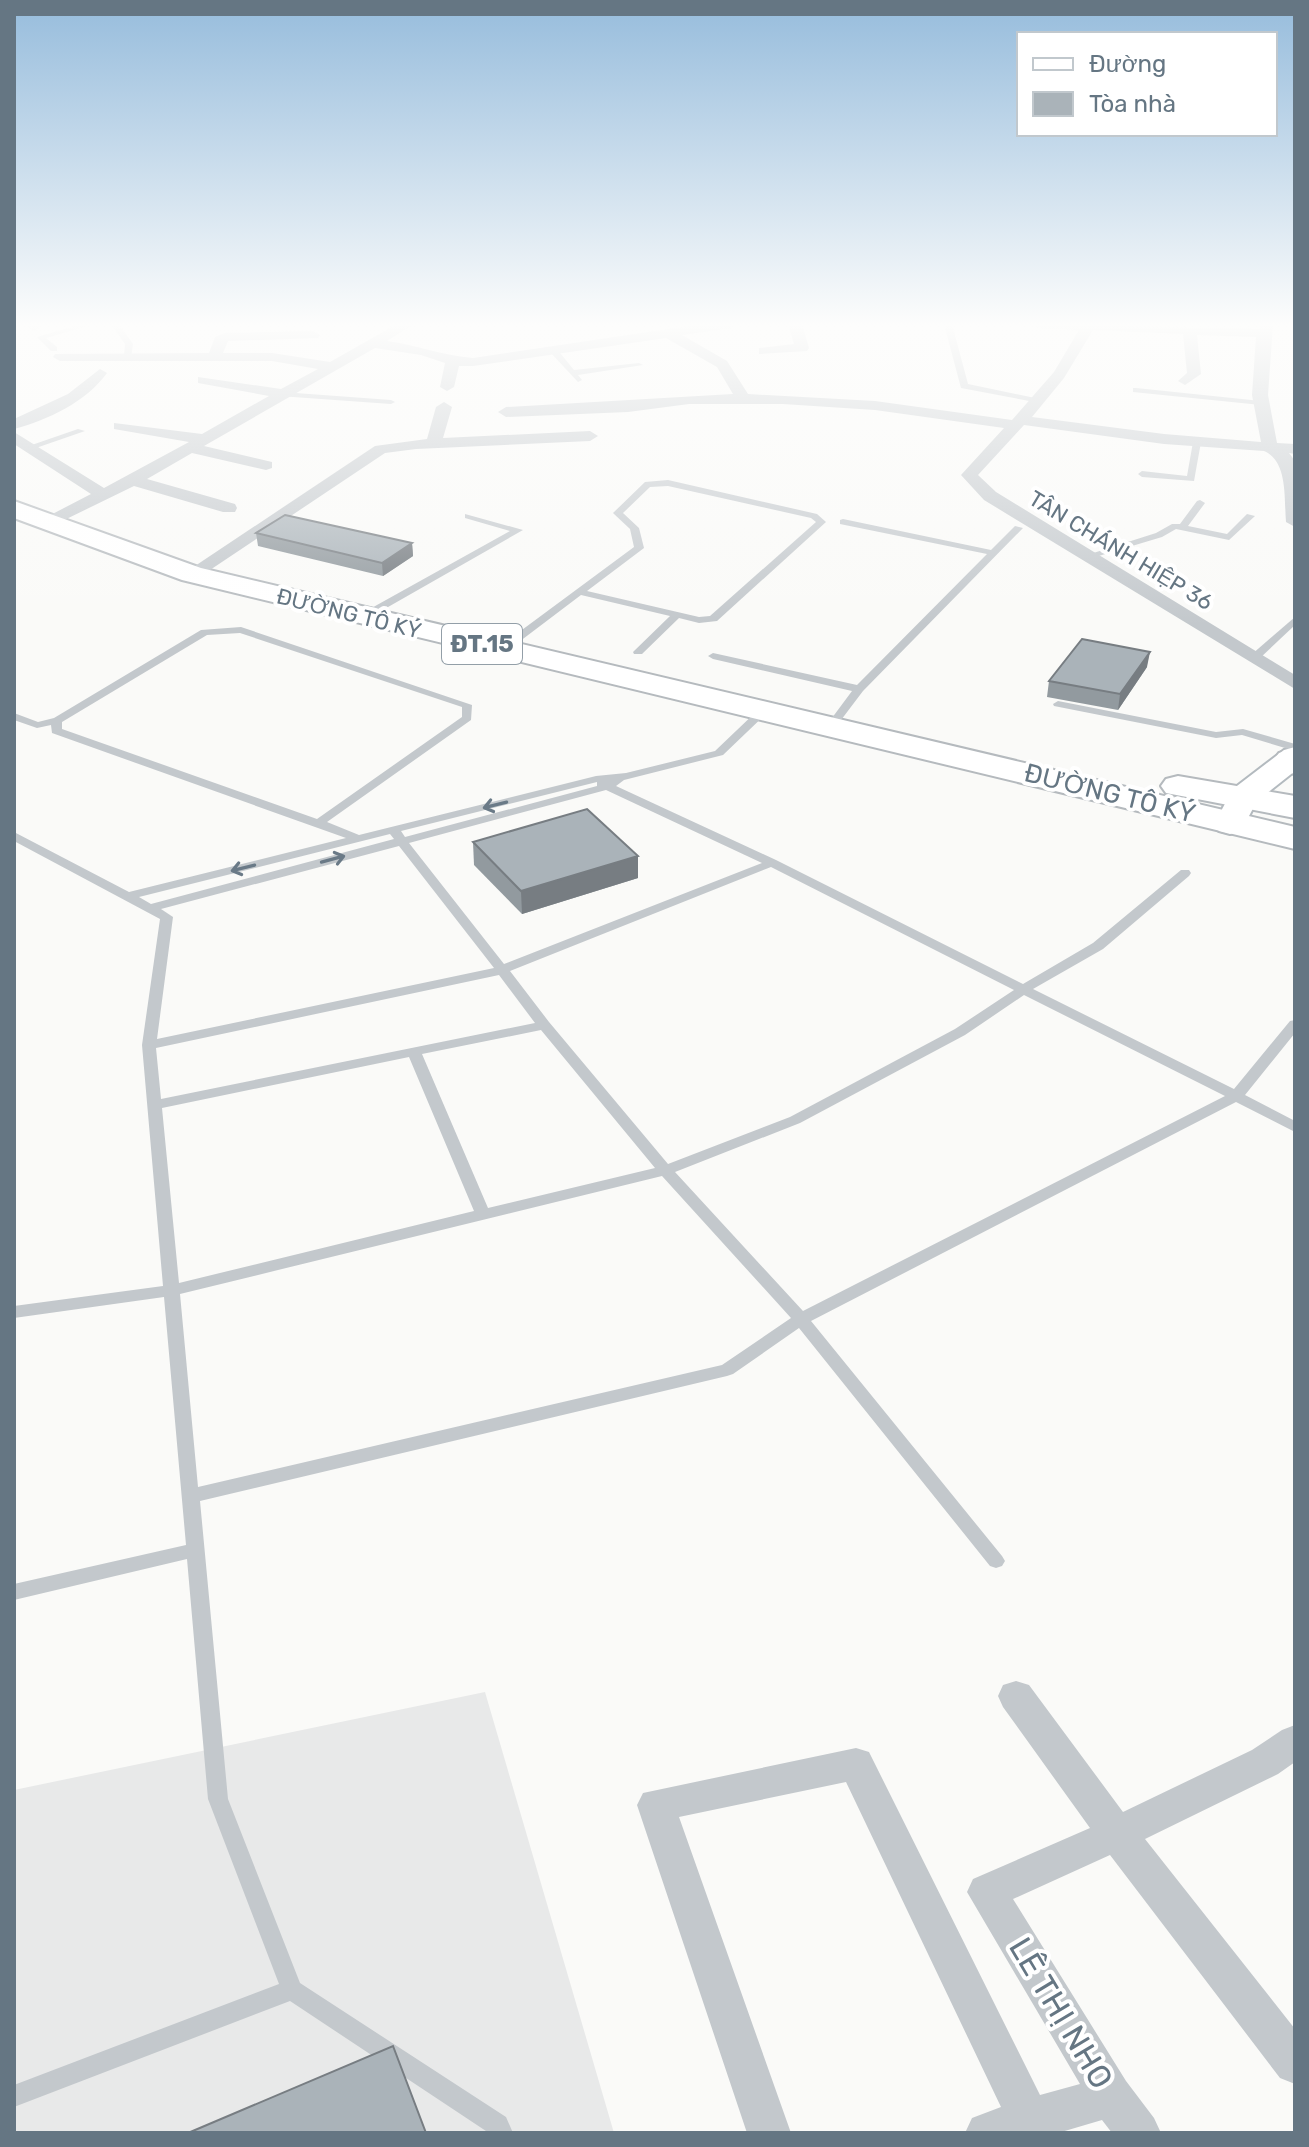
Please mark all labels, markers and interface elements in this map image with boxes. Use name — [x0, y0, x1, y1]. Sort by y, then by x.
legend — [1017, 32, 1277, 136]
text: Đường — [1089, 50, 1166, 78]
text: Tòa nhà — [1089, 90, 1176, 118]
street label: TÂN CHÁNH HIỆP 36 — [1024, 485, 1218, 616]
street label: ĐƯỜNG TÔ KÝ — [274, 582, 424, 645]
road number: ĐT.15 — [442, 624, 522, 664]
street label: ĐƯỜNG TÔ KÝ — [1021, 757, 1199, 830]
one-way arrow — [483, 798, 509, 813]
one-way arrow — [320, 851, 346, 866]
one-way arrow — [231, 861, 257, 876]
street label: LÊ THỊ NHO — [1001, 1931, 1121, 2095]

